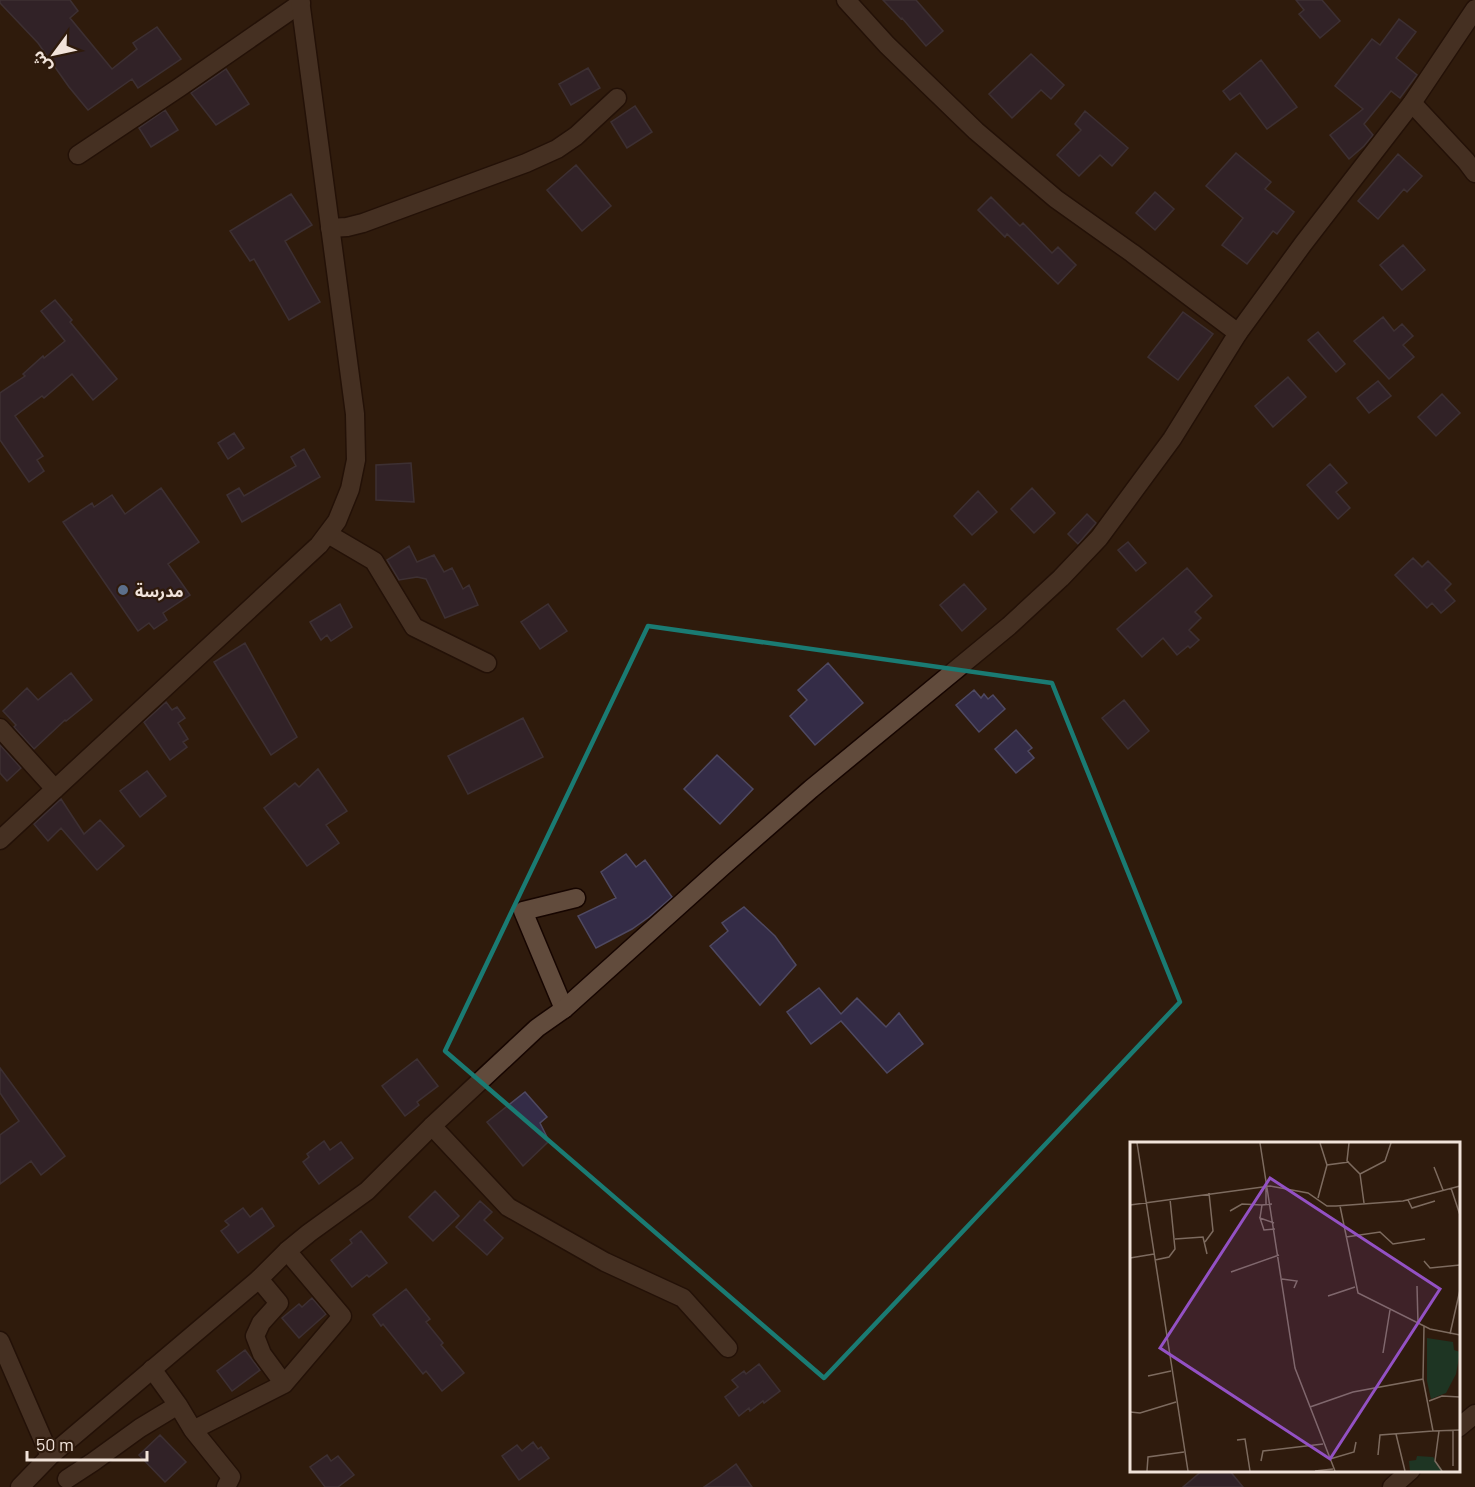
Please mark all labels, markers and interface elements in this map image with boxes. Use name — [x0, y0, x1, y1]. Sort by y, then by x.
north arrow — [24, 24, 84, 84]
text: ش — [27, 47, 56, 77]
place label: مدرسة — [135, 581, 184, 601]
marker: مدرسة — [116, 583, 130, 597]
inset map — [1130, 1142, 1460, 1472]
scale bar — [27, 1424, 147, 1462]
text: 50 m — [36, 1433, 74, 1455]

